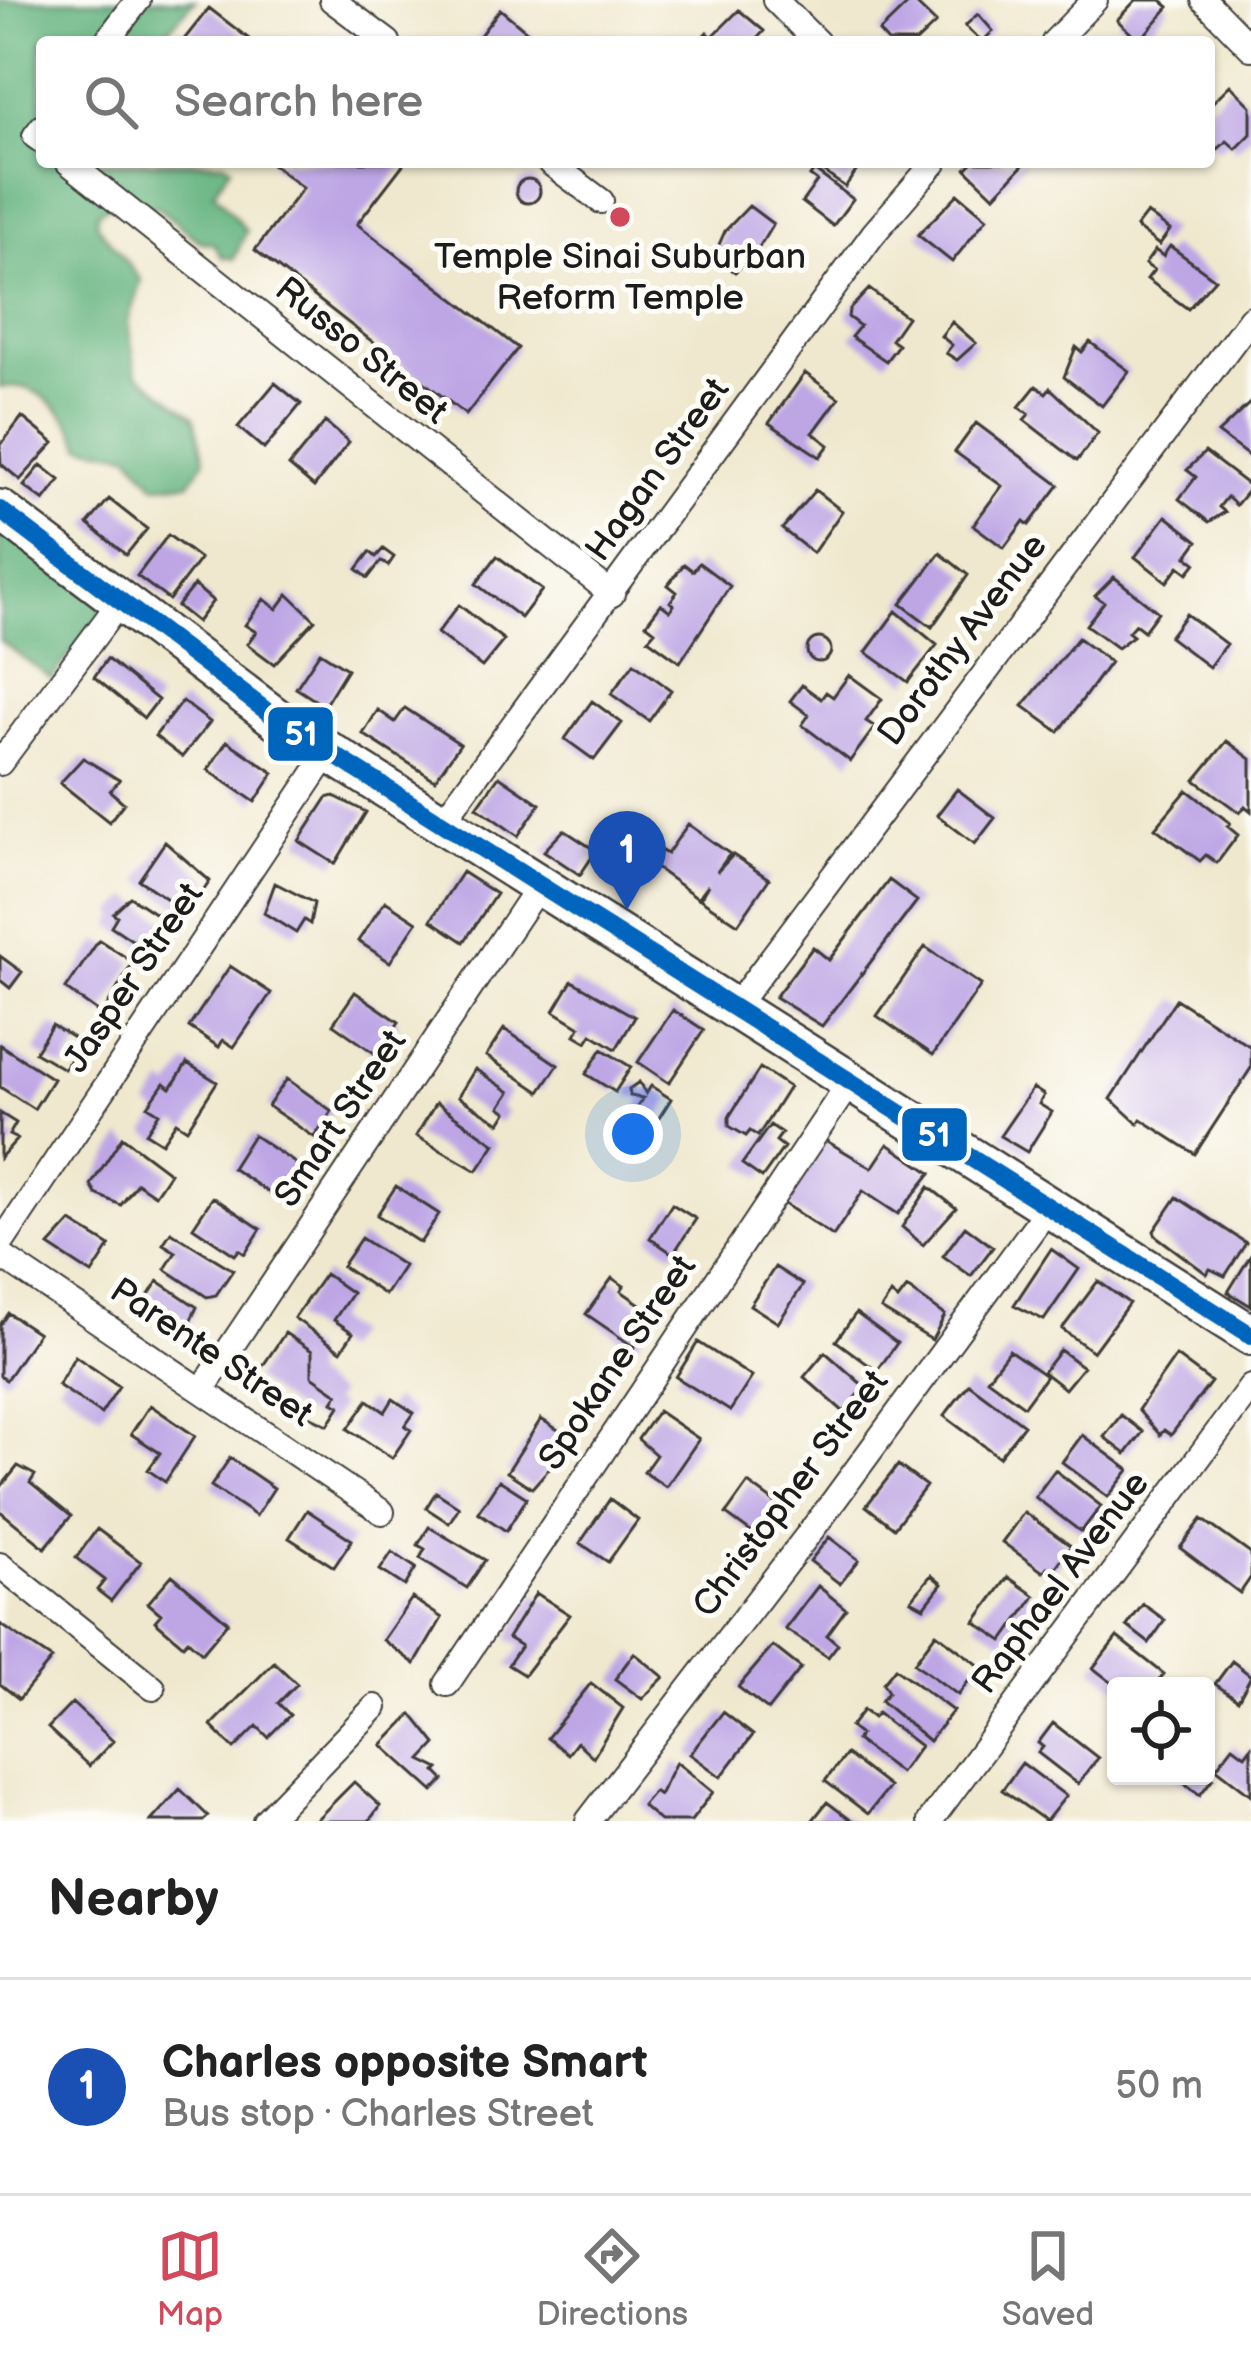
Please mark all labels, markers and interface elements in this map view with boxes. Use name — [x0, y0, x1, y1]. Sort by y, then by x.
search box — [36, 36, 1215, 168]
icon: search — [78, 69, 144, 135]
text: Search here — [174, 75, 423, 130]
marker: Temple Sinai Suburban Reform Temple — [607, 204, 633, 230]
place label: Temple Sinai Suburban Reform Temple — [434, 236, 806, 320]
street label: Russo Street — [266, 268, 456, 434]
street label: Hagan Street — [577, 370, 739, 570]
street label: Dorothy Avenue — [869, 526, 1057, 754]
line badge: 51 — [266, 705, 335, 763]
text: 51 — [285, 715, 317, 755]
pin: 1 — [588, 811, 666, 910]
street label: Jasper Street — [55, 875, 213, 1081]
street label: Smart Street — [266, 1022, 416, 1216]
your location — [603, 1104, 663, 1164]
line badge: 51 — [900, 1106, 969, 1163]
text: 51 — [918, 1116, 950, 1156]
street label: Spokane Street — [530, 1247, 706, 1479]
street label: Parente Street — [102, 1270, 320, 1436]
street label: Christopher Street — [684, 1362, 898, 1626]
street label: Raphael Avenue — [963, 1463, 1159, 1703]
map controls — [1107, 1677, 1215, 1785]
button: locate — [1107, 1677, 1215, 1785]
text: Nearby — [48, 1869, 219, 1930]
text: Charles opposite Smart — [162, 2036, 648, 2091]
text: 1 — [79, 2063, 95, 2110]
text: 50 m — [1115, 2063, 1203, 2110]
text: Bus stop · Charles Street — [162, 2091, 594, 2138]
tab: Map — [157, 2223, 223, 2335]
tab: Directions — [536, 2223, 688, 2335]
tab: Saved — [1002, 2223, 1094, 2335]

